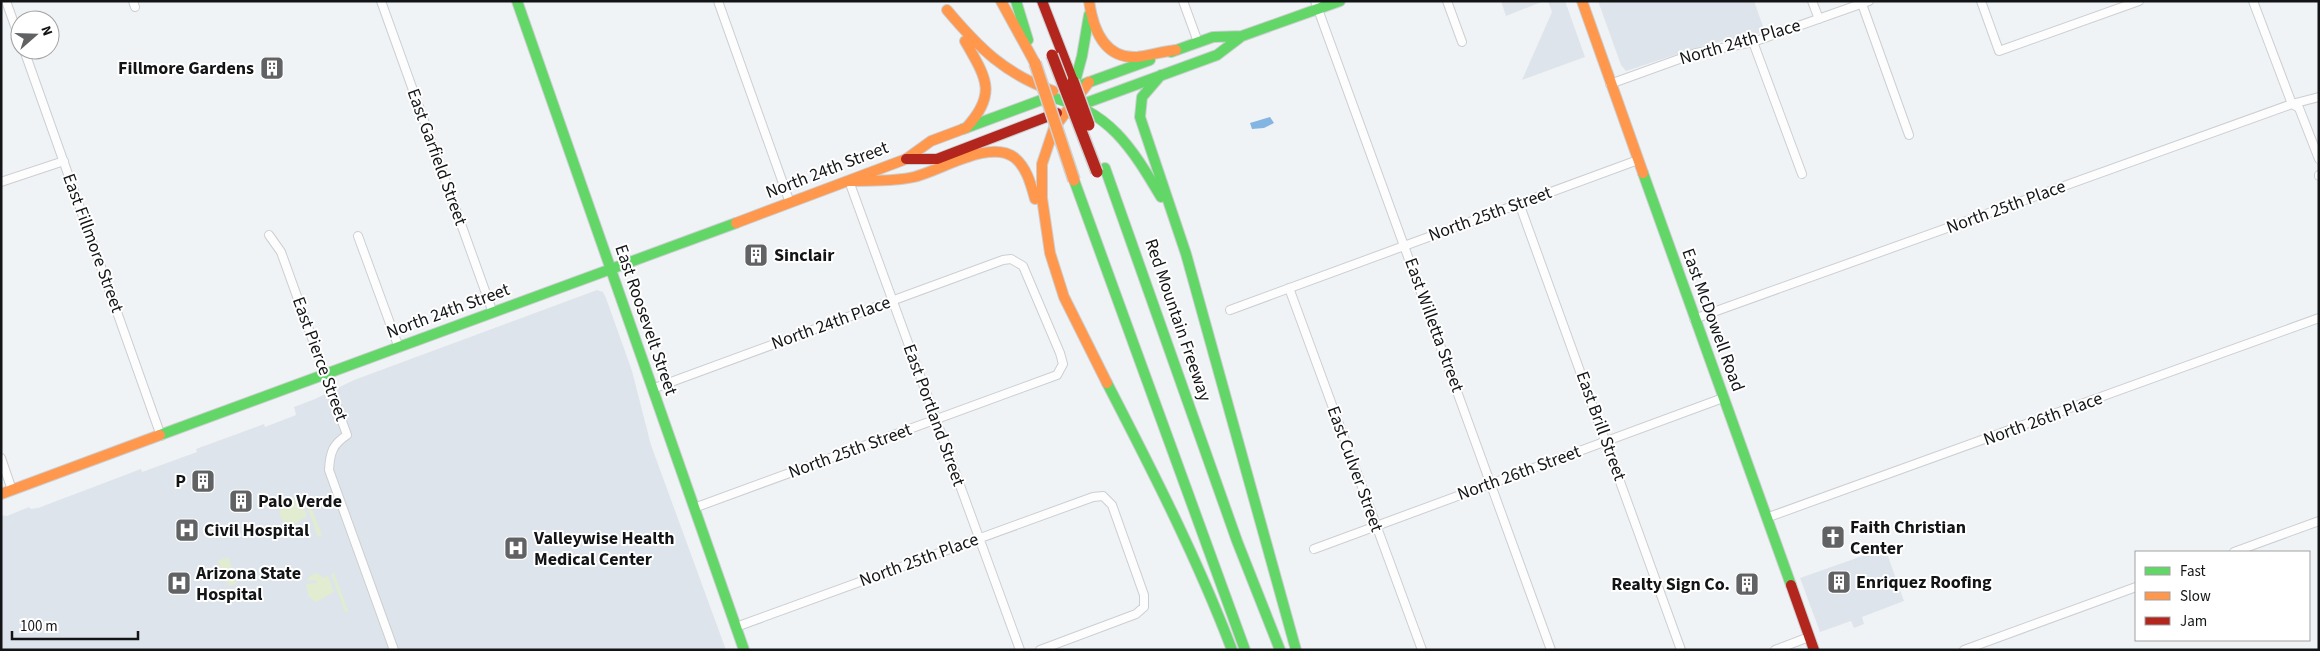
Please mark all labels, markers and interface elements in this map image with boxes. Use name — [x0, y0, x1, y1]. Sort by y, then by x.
north arrow — [10, 10, 60, 60]
street label: North 24th Place — [1676, 13, 1804, 71]
text: N — [35, 23, 57, 39]
building icon: Fillmore Gardens — [259, 55, 285, 81]
place label: Fillmore Gardens — [118, 56, 254, 81]
street label: East Garfield Street — [401, 85, 473, 229]
street label: North 24th Street — [762, 135, 892, 205]
street label: East Fillmore Street — [56, 170, 130, 316]
street label: North 25th Place — [1943, 174, 2069, 240]
street label: North 25th Street — [1425, 180, 1555, 248]
street label: Red Mountain Freeway — [1138, 235, 1218, 405]
street label: East Roosevelt Street — [608, 241, 684, 399]
building icon: Sinclair — [743, 242, 769, 268]
place label: Sinclair — [774, 243, 835, 268]
street label: East McDowell Road — [1675, 245, 1751, 395]
street label: East Willetta Street — [1398, 254, 1470, 396]
street label: North 24th Street — [383, 277, 513, 345]
street label: North 24th Place — [768, 290, 894, 356]
street label: East Pierce Street — [286, 293, 354, 425]
street label: East Portland Street — [897, 340, 971, 490]
street label: East Brill Street — [1570, 368, 1632, 484]
street label: North 26th Place — [1980, 386, 2106, 452]
street label: East Culver Street — [1321, 403, 1389, 535]
street label: North 25th Street — [785, 417, 915, 485]
street label: North 26th Street — [1454, 439, 1584, 507]
building icon: P — [190, 468, 216, 494]
place label: P — [175, 469, 186, 494]
building icon: Palo Verde — [228, 488, 254, 514]
place label: Palo Verde — [258, 489, 342, 514]
place label: Faith Christian Center — [1850, 515, 1966, 561]
hospital icon: Civil Hospital — [174, 517, 200, 543]
place label: Civil Hospital — [204, 518, 309, 543]
church icon: Faith Christian Center — [1820, 524, 1846, 550]
place label: Valleywise Health Medical Center — [533, 526, 675, 572]
street label: North 25th Place — [856, 527, 982, 593]
hospital icon: Valleywise Health Medical Center — [503, 535, 529, 561]
legend — [2135, 551, 2310, 641]
place label: Arizona State Hospital — [195, 561, 301, 607]
text: Fast — [2180, 561, 2206, 582]
building icon: Enriquez Roofing — [1826, 569, 1852, 595]
hospital icon: Arizona State Hospital — [166, 570, 192, 596]
place label: Enriquez Roofing — [1856, 570, 1992, 595]
building icon: Realty Sign Co. — [1734, 571, 1760, 597]
place label: Realty Sign Co. — [1611, 572, 1730, 597]
text: Slow — [2180, 586, 2211, 607]
scale bar — [12, 608, 139, 640]
text: Jam — [2180, 611, 2207, 632]
text: 100 m — [20, 616, 58, 637]

